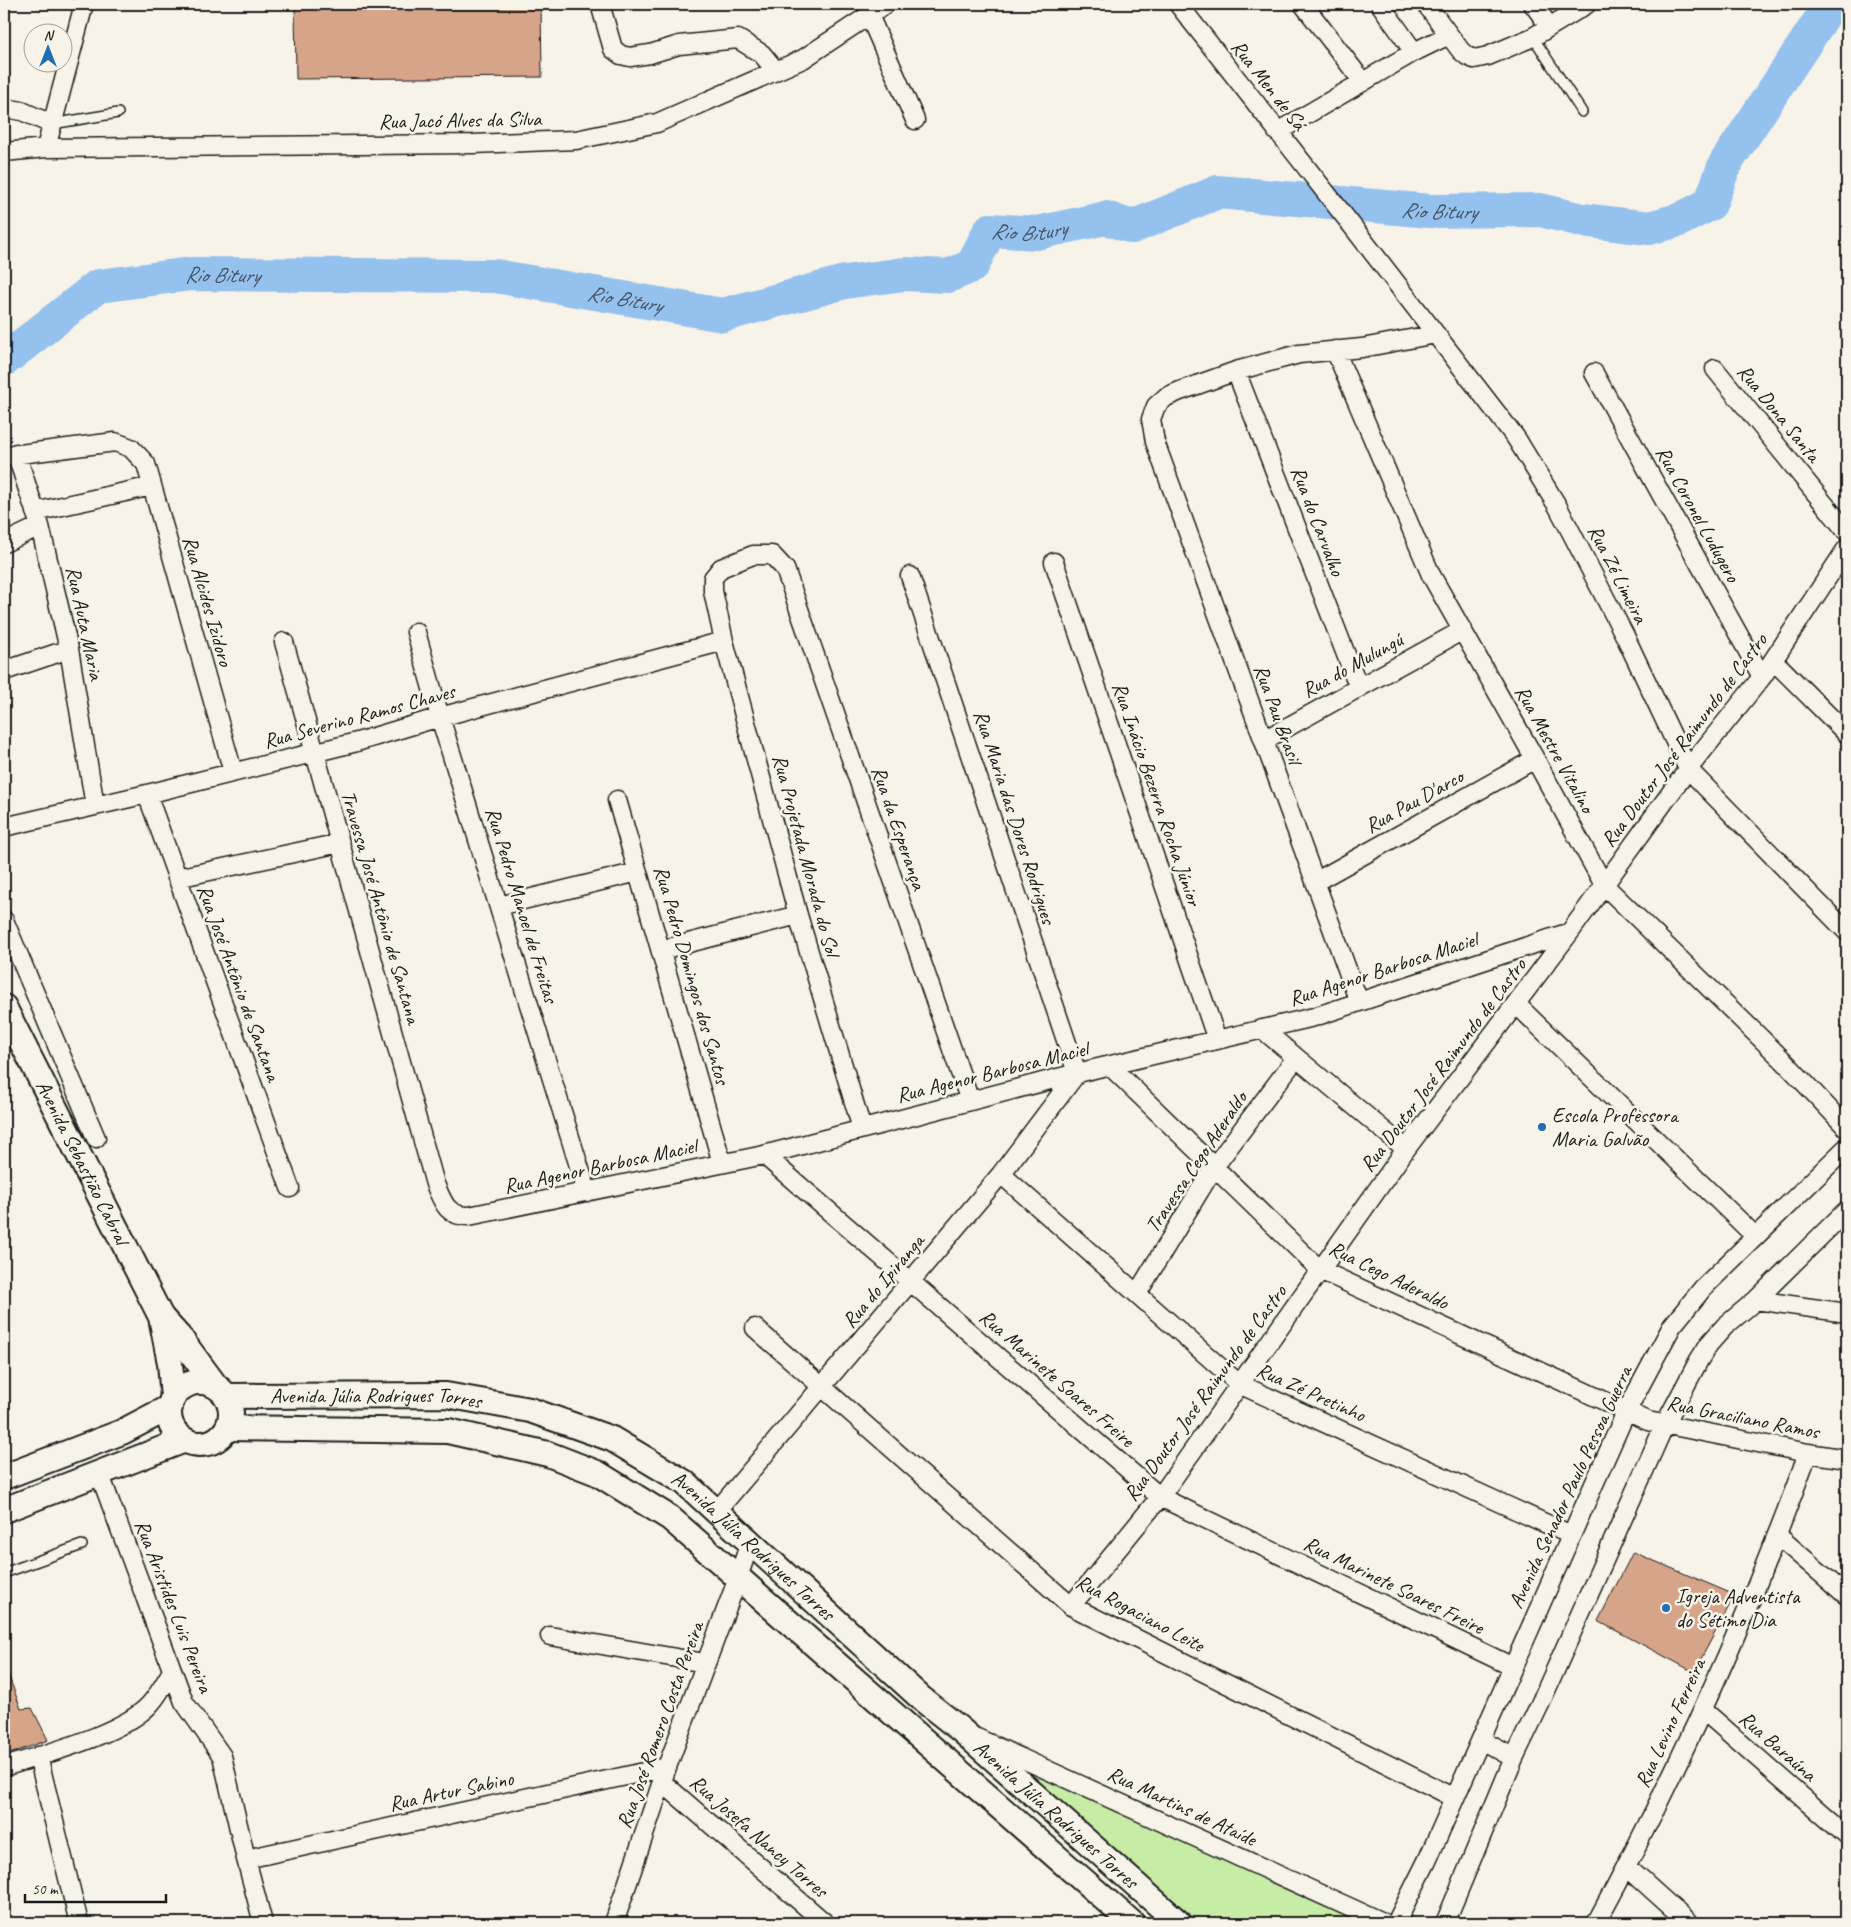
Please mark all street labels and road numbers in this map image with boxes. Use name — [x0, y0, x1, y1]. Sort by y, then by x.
street label: Rua Men de Sá — [1226, 34, 1314, 137]
street label: Rua Jacó Alves da Silva — [378, 106, 543, 134]
street label: Rua Dona Santa — [1732, 359, 1828, 469]
street label: Rua Coronel Ludugero — [1650, 442, 1747, 588]
street label: Rua do Carvalho — [1285, 463, 1351, 581]
street label: Rua Zé Limeira — [1582, 520, 1655, 629]
street label: Rua Alcides Izidoro — [177, 533, 239, 671]
street label: Rua Auta Maria — [60, 564, 110, 684]
street label: Rua do Mulungú — [1297, 626, 1409, 703]
street label: Rua Doutor José Raimundo de Castro — [1595, 627, 1774, 852]
street label: Rua Pau Brasil — [1248, 661, 1309, 770]
street label: Rua Severino Ramos Chaves — [260, 677, 459, 754]
street label: Rua Inácio Bezerra Rocha Júnior — [1107, 679, 1208, 911]
street label: Rua Mestre Vitalino — [1509, 681, 1602, 819]
street label: Rua Maria das Dores Rodrigues — [968, 707, 1062, 929]
street label: Rua Projetada Morada do Sol — [767, 752, 846, 962]
street label: Rua Pau D'arco — [1360, 762, 1470, 839]
street label: Rua da Esperança — [866, 763, 933, 895]
street label: Travessa José Antônio de Santana — [335, 787, 427, 1029]
street label: Rua Pedro Manoel de Freitas — [480, 804, 565, 1008]
street label: Rua Pedro Domingos dos Santos — [648, 863, 736, 1089]
street label: Rua José Antônio de Santana — [191, 881, 287, 1087]
street label: Rua Agenor Barbosa Maciel — [1286, 925, 1484, 1012]
street label: Rua Doutor José Raimundo de Castro — [1354, 952, 1533, 1177]
street label: Rua Agenor Barbosa Maciel — [894, 1035, 1094, 1108]
street label: Avenida Sebastião Cabral — [30, 1076, 137, 1252]
street label: Travessa Cego Aderaldo — [1139, 1084, 1254, 1237]
street label: Rua Agenor Barbosa Maciel — [501, 1132, 702, 1199]
street label: Rua do Ipiranga — [836, 1227, 931, 1333]
street label: Rua Cego Aderaldo — [1325, 1235, 1454, 1316]
street label: Rua Doutor José Raimundo de Castro — [1118, 1279, 1293, 1506]
street label: Rua Marinete Soares Freire — [974, 1304, 1141, 1453]
street label: Rua Zé Pretinho — [1253, 1356, 1371, 1428]
street label: Avenida Senador Paulo Pessoa Guerra — [1502, 1359, 1639, 1612]
street label: Avenida Júlia Rodrigues Torres — [270, 1382, 485, 1414]
street label: Rua Graciliano Ramos — [1665, 1389, 1823, 1445]
street label: Avenida Júlia Rodrigues Torres — [667, 1465, 842, 1627]
street label: Rua Aristides Luis Pereira — [129, 1516, 219, 1697]
street label: Rua Marinete Soares Freire — [1300, 1530, 1489, 1640]
street label: Rua Rogaciano Leite — [1071, 1568, 1211, 1659]
street label: Rua José Romero Costa Pereira — [611, 1616, 710, 1832]
street label: Rua Levino Ferreira — [1629, 1652, 1712, 1792]
street label: Rua Baraúna — [1734, 1705, 1823, 1788]
street label: Avenida Júlia Rodrigues Torres — [968, 1734, 1145, 1895]
street label: Rua Martins de Ataíde — [1104, 1760, 1262, 1853]
street label: Rua Artur Sabino — [387, 1765, 517, 1817]
street label: Rua Josefa Nancy Torres — [685, 1769, 835, 1904]

